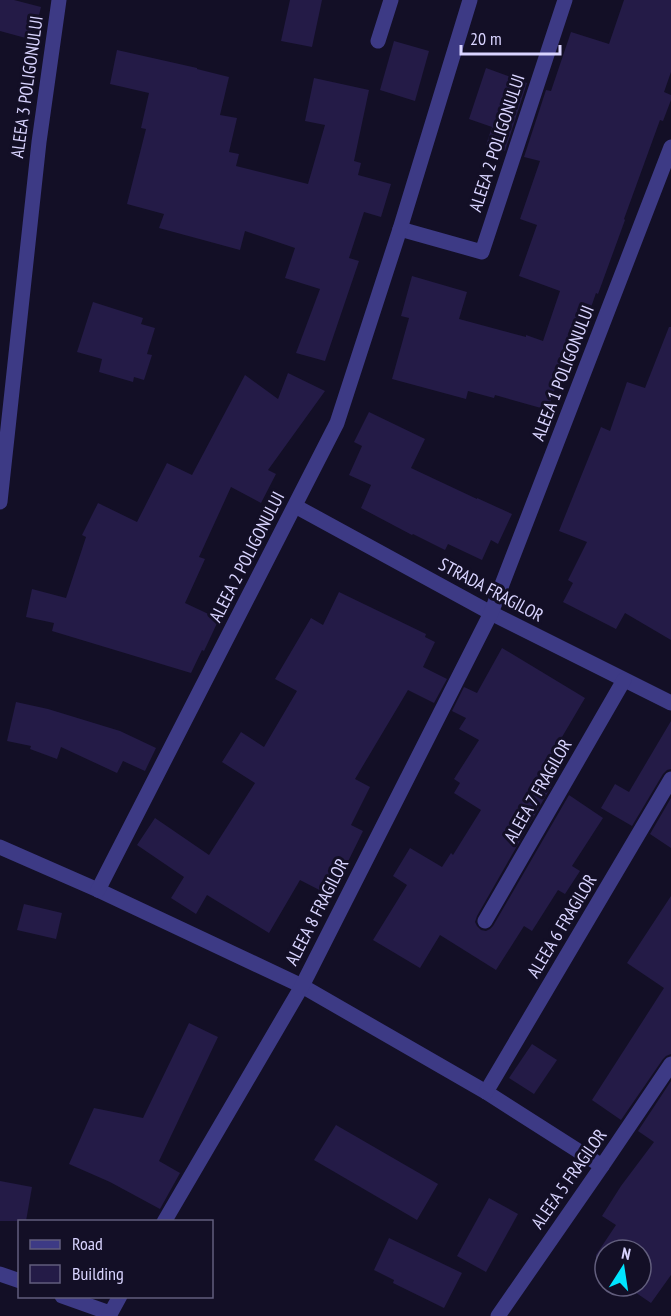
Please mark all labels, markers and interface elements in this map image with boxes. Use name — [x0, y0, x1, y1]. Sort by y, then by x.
street label: ALEEA 3 POLIGONULUI — [5, 14, 48, 160]
scale bar — [461, 18, 560, 56]
text: 20 m — [470, 27, 502, 50]
street label: ALEEA 2 POLIGONULUI — [463, 71, 530, 215]
street label: ALEEA 1 POLIGONULUI — [526, 302, 599, 444]
street label: ALEEA 2 POLIGONULUI — [204, 488, 289, 626]
street label: STRADA FRAGILOR — [435, 552, 548, 627]
street label: ALEEA 7 FRAGILOR — [499, 734, 577, 847]
street label: ALEEA 8 FRAGILOR — [280, 854, 353, 969]
street label: ALEEA 6 FRAGILOR — [522, 869, 602, 982]
street label: ALEEA 5 FRAGILOR — [526, 1124, 612, 1233]
legend — [18, 1220, 213, 1298]
text: Road — [72, 1232, 103, 1255]
north arrow — [593, 1238, 653, 1298]
text: N — [620, 1243, 632, 1264]
text: Building — [72, 1262, 124, 1285]

